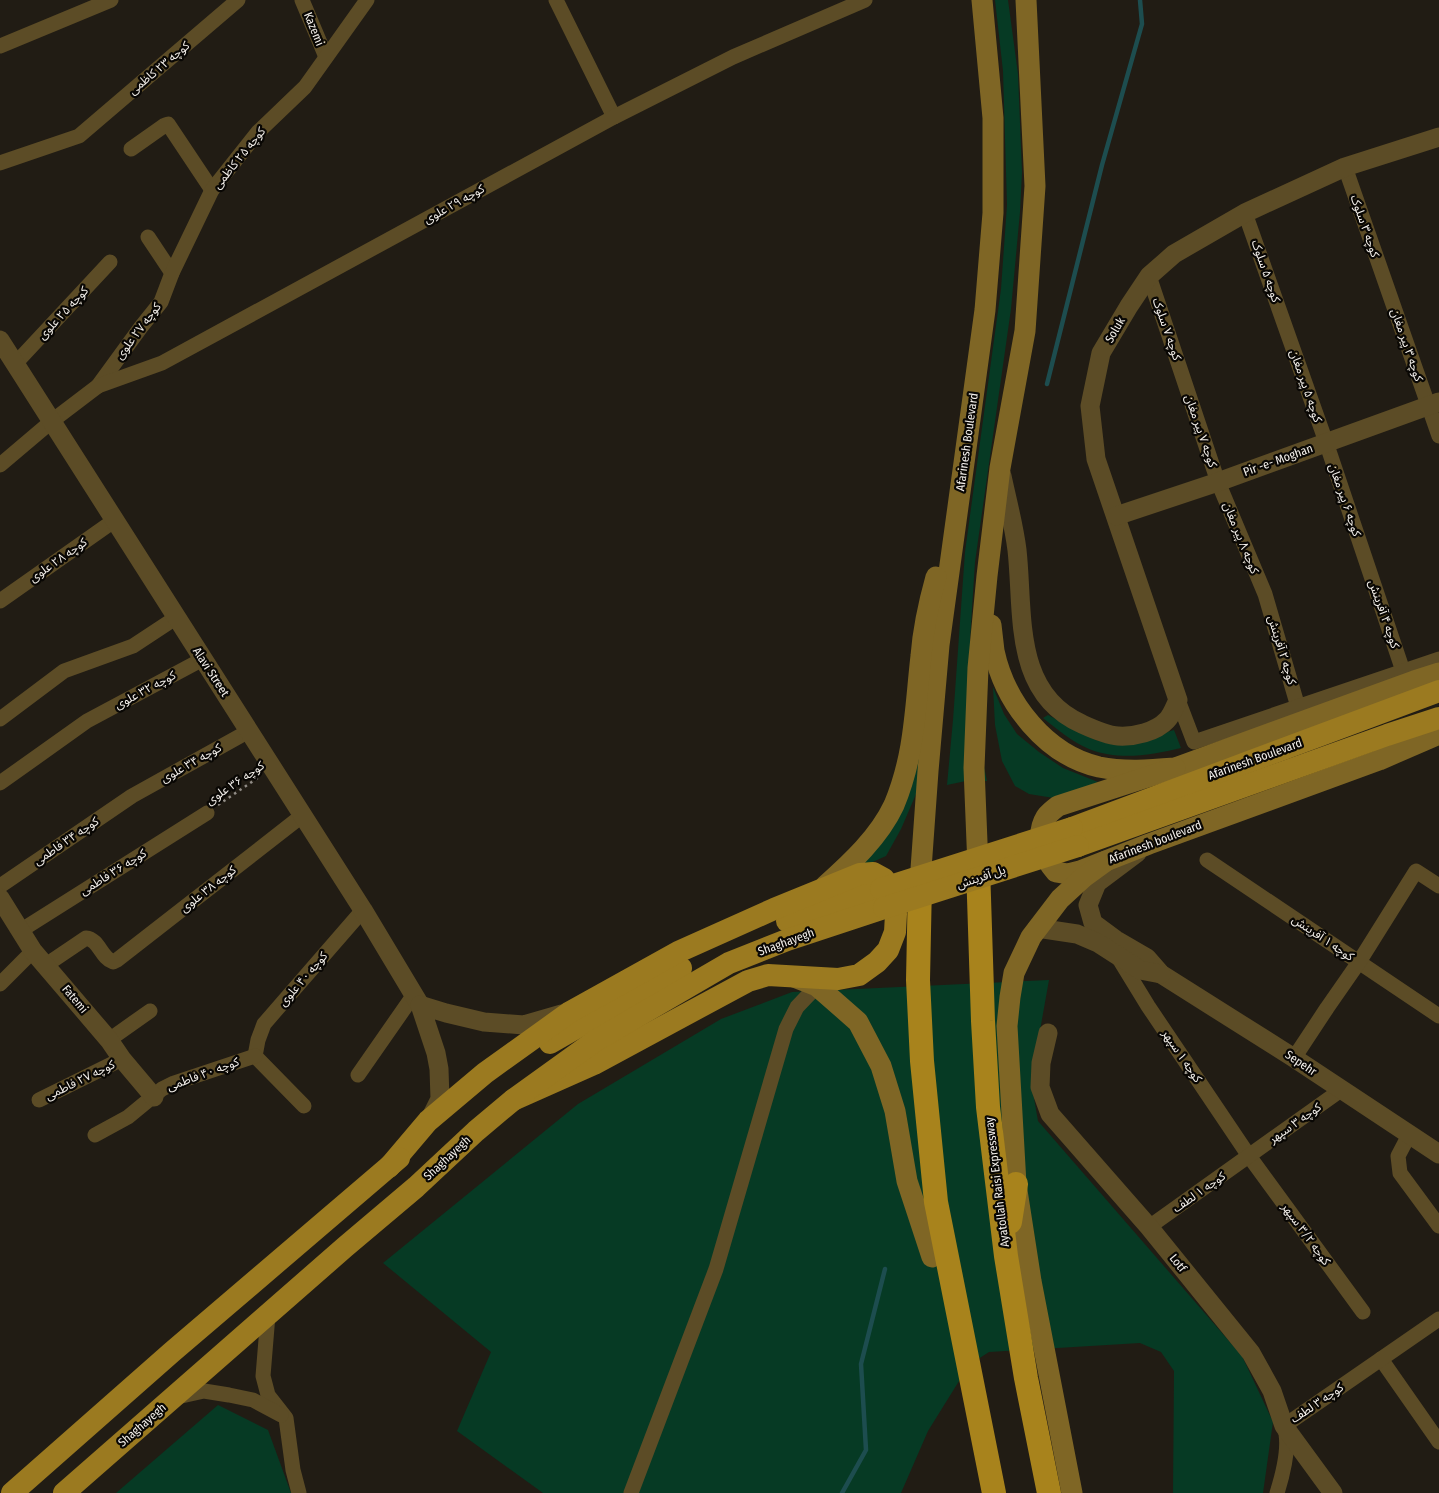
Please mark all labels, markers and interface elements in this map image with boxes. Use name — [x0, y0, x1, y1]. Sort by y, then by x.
street label: Kazemi — [301, 10, 327, 48]
street label: کوچه ۲۳ کاظمی — [126, 38, 194, 98]
street label: کوچه ۲۵ کاظمی — [210, 124, 270, 192]
street label: کوچه ۲۹ علوی — [421, 181, 488, 227]
street label: کوچه ۳ سلوک — [1347, 193, 1383, 260]
street label: کوچه ۵ سلوک — [1248, 238, 1284, 305]
street label: کوچه ۲۵ علوی — [35, 283, 93, 343]
street label: کوچه ۷ سلوک — [1149, 296, 1185, 363]
street label: کوچه ۲۷ علوی — [112, 299, 165, 363]
street label: کوچه ۳ پیر مغان — [1387, 307, 1426, 385]
street label: Soluk — [1102, 314, 1128, 345]
street label: کوچه ۵ پیر مغان — [1286, 348, 1325, 426]
street label: Afarinesh Boulevard — [953, 392, 981, 492]
street label: کوچه ۷ پیر مغان — [1181, 393, 1220, 471]
street label: Pir -e- Moghan — [1241, 441, 1315, 479]
street label: کوچه ۶ پیر مغان — [1325, 462, 1364, 540]
street label: کوچه ۸ پیر مغان — [1219, 500, 1262, 577]
street label: کوچه ۲۸ علوی — [26, 534, 91, 586]
street label: کوچه ۴ آفرینش — [1365, 578, 1403, 651]
street label: کوچه ۲ آفرینش — [1264, 614, 1299, 688]
street label: Alavi Street — [190, 645, 232, 699]
street label: کوچه ۳۲ علوی — [112, 668, 179, 713]
street label: Afarinesh Boulevard — [1206, 736, 1304, 782]
street label: کوچه ۳۴ علوی — [158, 740, 225, 786]
street label: کوچه ۳۶ علوی — [203, 758, 268, 808]
street label: کوچه ۳۴ فاطمی — [31, 813, 103, 869]
street label: Afarinesh boulevard — [1106, 818, 1204, 866]
street label: کوچه ۳۶ فاطمی — [77, 845, 150, 899]
street label: کوچه ۳۸ علوی — [177, 862, 240, 916]
street label: پل آفرینش — [955, 863, 1008, 893]
street label: کوچه ۱ آفرینش — [1289, 912, 1357, 965]
street label: Shaghayegh — [756, 925, 816, 959]
street label: کوچه ۴۰ علوی — [276, 948, 332, 1010]
street label: Fatemi — [59, 982, 91, 1016]
street label: کوچه ۱ سپهر — [1158, 1026, 1205, 1087]
street label: Sepehr — [1283, 1047, 1320, 1079]
street label: کوچه ۴۰ فاطمی — [165, 1054, 242, 1094]
street label: کوچه ۲۷ فاطمی — [43, 1057, 118, 1104]
street label: کوچه ۳ سپهر — [1265, 1099, 1325, 1148]
street label: Ayatollah Raisi Expressway — [982, 1116, 1012, 1248]
street label: Shaghayegh — [421, 1133, 473, 1183]
street label: کوچه ۱ لطف — [1170, 1168, 1229, 1216]
street label: کوچه ۳/۲ سپهر — [1277, 1199, 1334, 1269]
street label: Lotf — [1167, 1251, 1190, 1276]
street label: کوچه ۳ لطف — [1288, 1380, 1348, 1427]
street label: Shaghayegh — [115, 1400, 169, 1450]

